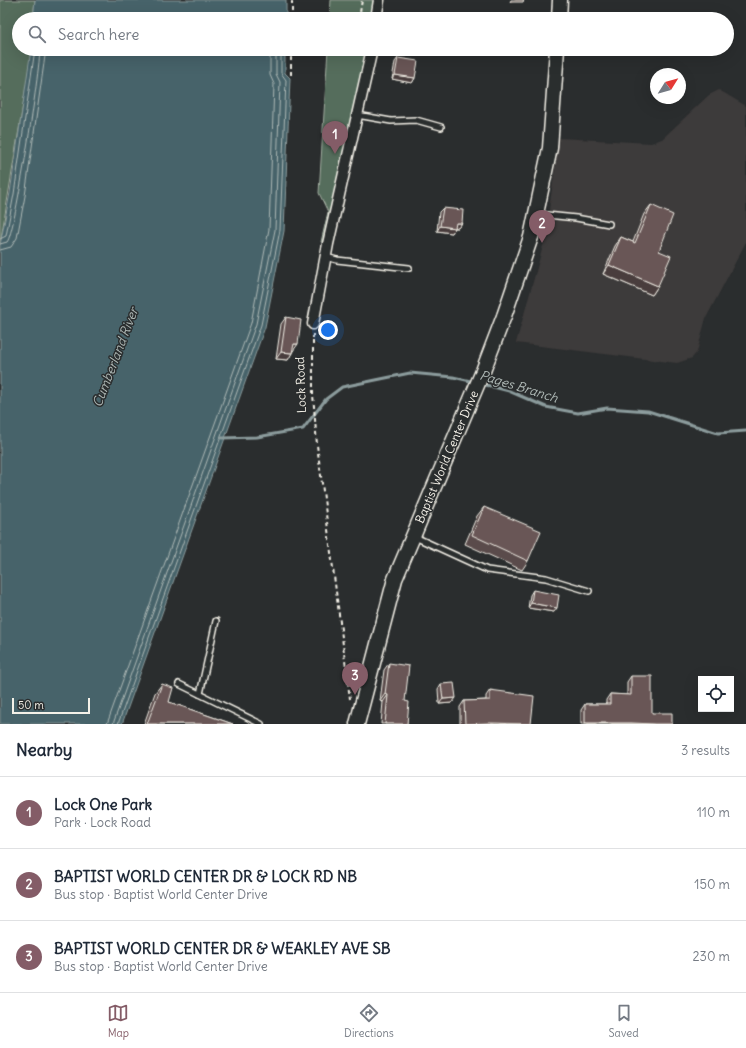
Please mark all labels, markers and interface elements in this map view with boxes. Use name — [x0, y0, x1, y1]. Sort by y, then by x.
search box — [12, 12, 734, 56]
icon: search — [26, 23, 48, 45]
text: Search here — [58, 25, 139, 44]
north arrow — [650, 68, 686, 104]
pin: 1 — [322, 121, 348, 154]
pin: 2 — [529, 210, 555, 243]
water label: Cumberland River — [89, 303, 143, 409]
your location — [318, 320, 338, 340]
street label: Lock Road — [292, 357, 309, 413]
water label: Pages Branch — [478, 367, 560, 407]
street label: Baptist World Center Drive — [412, 388, 481, 525]
pin: 3 — [342, 662, 368, 695]
map controls — [698, 676, 734, 712]
button: locate — [698, 676, 734, 712]
scale bar — [12, 696, 90, 715]
text: 50 m — [18, 698, 44, 712]
text: Nearby — [16, 739, 72, 761]
text: 3 results — [681, 742, 730, 759]
text: Lock One Park — [54, 795, 152, 814]
text: 1 — [26, 804, 32, 821]
text: 110 m — [697, 804, 730, 821]
text: Park · Lock Road — [54, 814, 151, 831]
text: BAPTIST WORLD CENTER DR & LOCK RD NB — [54, 867, 357, 886]
text: 2 — [25, 876, 33, 893]
text: 150 m — [694, 876, 730, 893]
text: Bus stop · Baptist World Center Drive — [54, 886, 268, 903]
text: BAPTIST WORLD CENTER DR & WEAKLEY AVE SB — [54, 939, 391, 958]
text: 3 — [25, 948, 33, 965]
text: 230 m — [692, 948, 730, 965]
text: Bus stop · Baptist World Center Drive — [54, 958, 268, 975]
tab: Map — [107, 1002, 129, 1040]
tab: Directions — [344, 1002, 394, 1040]
tab: Saved — [608, 1002, 639, 1040]

